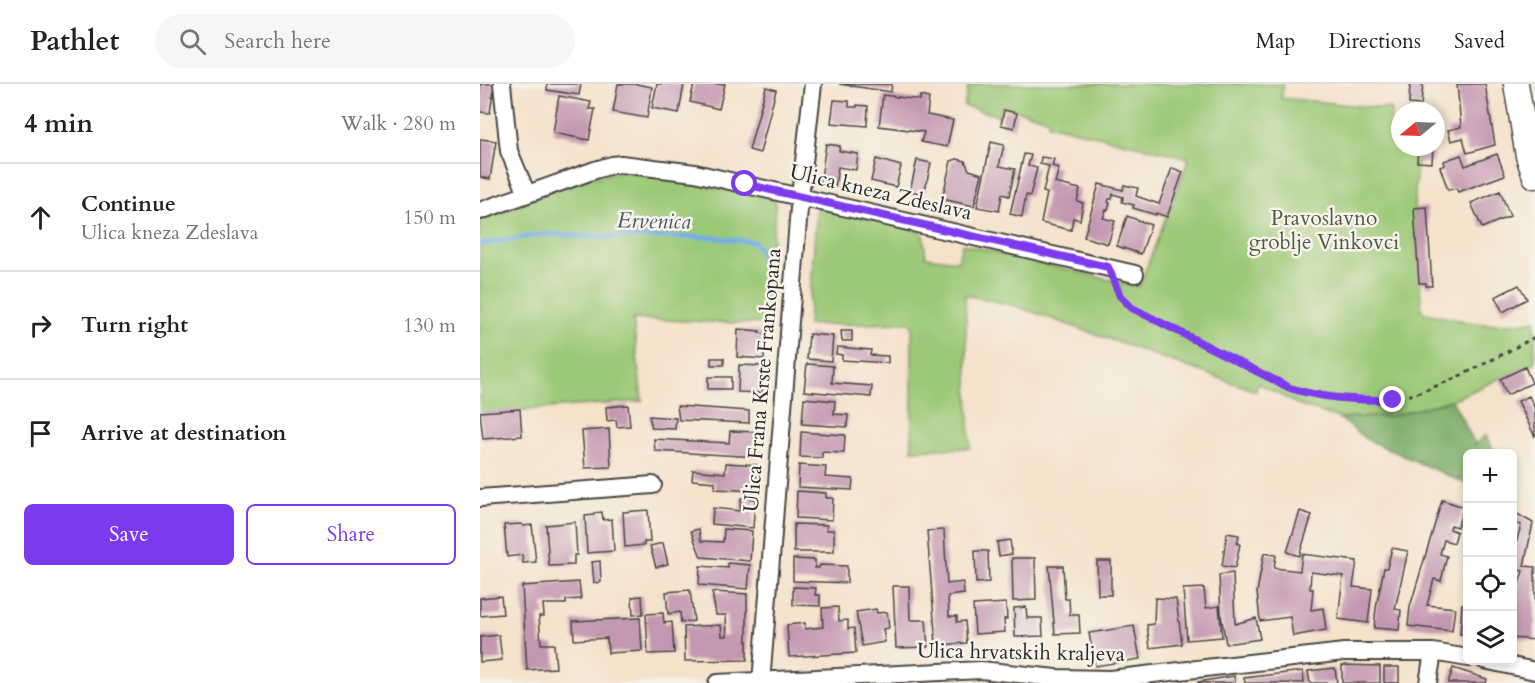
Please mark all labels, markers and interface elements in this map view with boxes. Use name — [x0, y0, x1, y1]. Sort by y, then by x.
search box — [155, 14, 575, 68]
text: Pathlet — [30, 22, 119, 60]
icon: search — [176, 25, 209, 58]
text: Search here — [224, 26, 331, 56]
text: Map — [1255, 27, 1295, 56]
text: Directions — [1328, 27, 1421, 56]
text: Saved — [1454, 27, 1505, 56]
north arrow — [1391, 102, 1445, 156]
text: 4 min — [24, 106, 93, 141]
text: Walk · 280 m — [341, 110, 456, 137]
street label: Ulica kneza Zdeslava — [787, 157, 975, 228]
route start — [731, 170, 757, 196]
text: Continue — [81, 189, 176, 219]
icon: ahead — [24, 201, 57, 234]
text: 150 m — [403, 204, 456, 231]
park label: Pravoslavno groblje Vinkovci — [1249, 204, 1399, 257]
water label: Ervenica — [617, 205, 691, 237]
text: Ulica kneza Zdeslava — [81, 219, 258, 246]
street label: Ulica Frana Krste Frankopana — [737, 247, 788, 513]
icon: right — [24, 309, 57, 342]
text: Turn right — [81, 310, 188, 340]
text: 130 m — [403, 312, 456, 339]
route end — [1379, 386, 1405, 412]
icon: arrive — [24, 417, 57, 450]
text: Arrive at destination — [81, 418, 286, 448]
map controls — [1463, 449, 1517, 665]
button: + — [1463, 449, 1517, 503]
button: − — [1463, 503, 1517, 557]
button: Save — [24, 504, 234, 565]
button: Share — [246, 504, 456, 565]
button: locate — [1463, 557, 1517, 611]
button: layers — [1463, 611, 1517, 665]
street label: Ulica hrvatskih kraljeva — [917, 636, 1125, 669]

